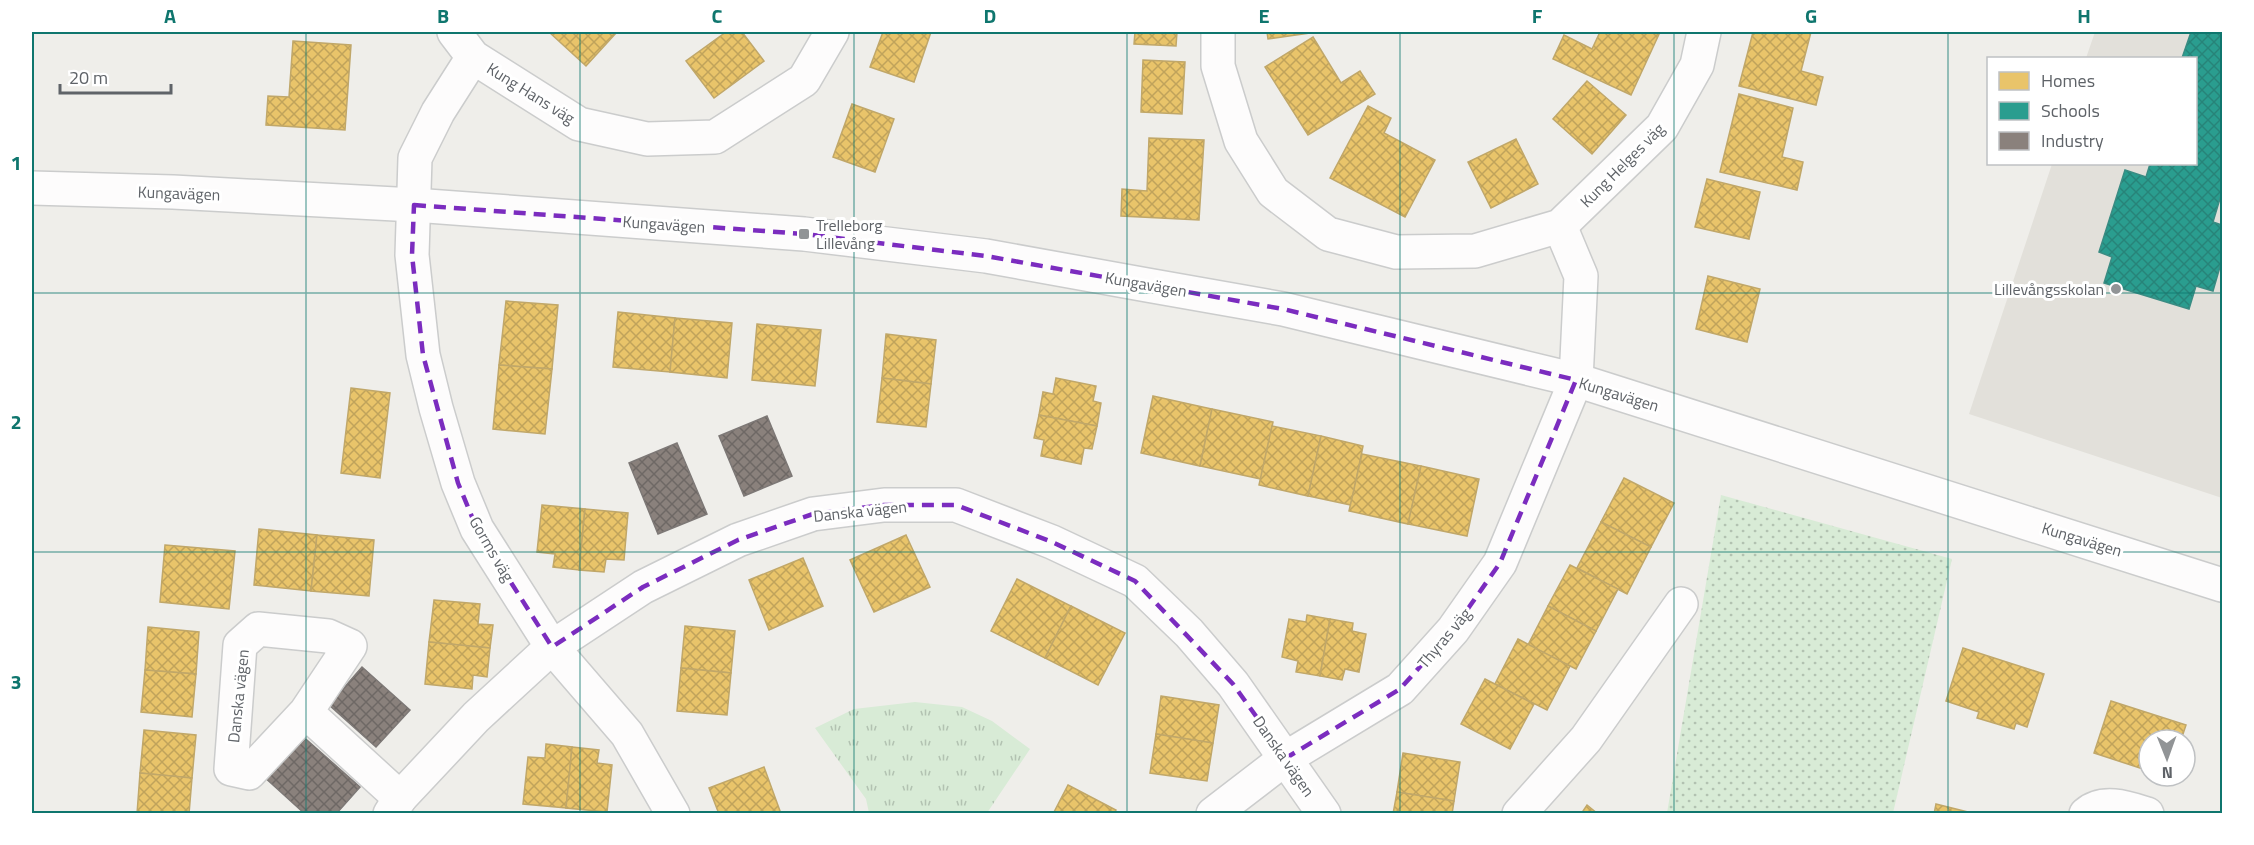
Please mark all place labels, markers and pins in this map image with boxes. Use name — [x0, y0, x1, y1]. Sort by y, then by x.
place label: Trelleborg Lillevång — [816, 213, 882, 255]
marker: Trelleborg Lillevång — [797, 227, 811, 241]
place label: Lillevångsskolan — [1994, 277, 2104, 301]
marker: Lillevångsskolan — [2109, 282, 2123, 296]

